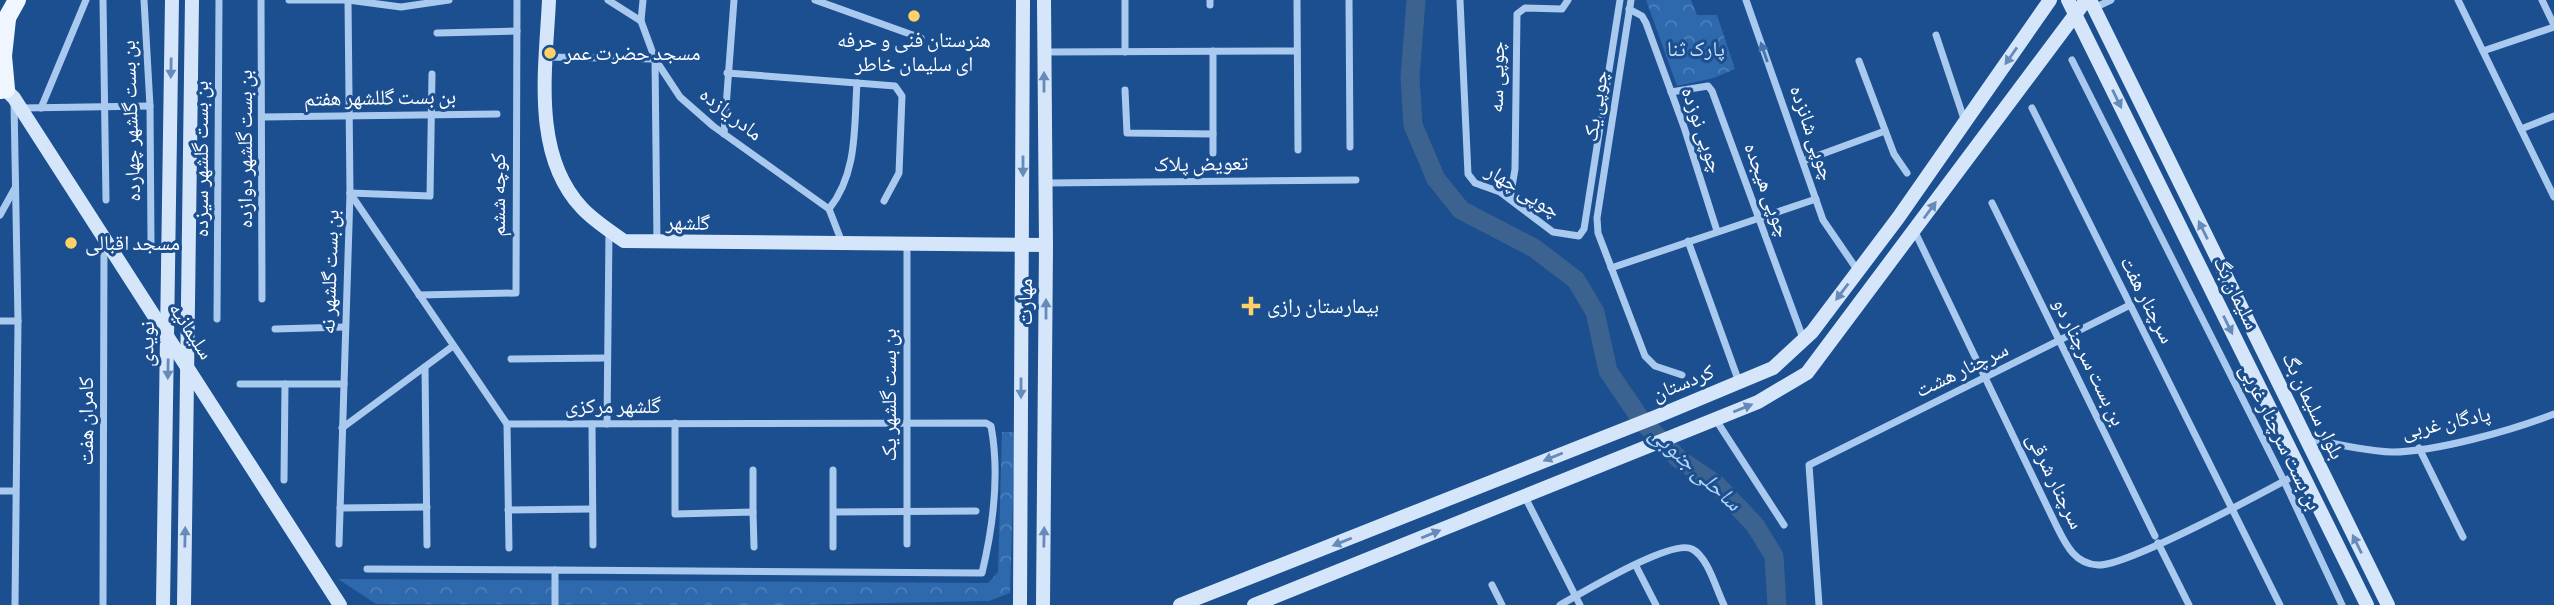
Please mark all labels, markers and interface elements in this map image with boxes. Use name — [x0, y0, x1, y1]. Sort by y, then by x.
marker: هنرستان فنی و حرفه ای سلیمان خاطر — [906, 8, 922, 24]
place label: هنرستان فنی و حرفه ای سلیمان خاطر — [837, 30, 991, 76]
park label: پارک ثنا — [1667, 39, 1725, 61]
street label: بن بست گلشهر چهارده — [118, 40, 146, 202]
street label: چوپی سه — [1486, 41, 1510, 113]
one-way arrow — [1759, 41, 1770, 62]
place label: مسجد حضرت عمر — [563, 43, 701, 64]
marker: مسجد حضرت عمر — [542, 45, 558, 61]
one-way arrow — [2004, 47, 2018, 65]
one-way arrow — [165, 57, 177, 79]
street label: چوپی یک — [1580, 69, 1614, 143]
street label: بن بست گلشهر دوازده — [235, 70, 258, 228]
one-way arrow — [1038, 71, 1050, 93]
street label: بن بست گلشهر سیزده — [191, 81, 214, 237]
street label: مادر یازده — [696, 83, 766, 145]
street label: چوپی شانزده — [1784, 83, 1838, 184]
street label: چوپی نوزده — [1676, 84, 1726, 176]
street label: بن بست گللشهر هفتم — [304, 86, 456, 113]
one-way arrow — [2111, 89, 2122, 109]
street label: چوپی هیجده — [1738, 140, 1794, 241]
street label: کوچه ششم — [488, 153, 512, 237]
street label: تعویض پلاک — [1153, 153, 1249, 177]
one-way arrow — [1017, 155, 1029, 177]
street label: چوپی چهار — [1480, 160, 1564, 224]
one-way arrow — [1922, 202, 1937, 220]
street label: بن بست گلشهر نه — [317, 209, 345, 335]
street label: گلشهر — [665, 212, 711, 235]
one-way arrow — [2197, 220, 2208, 240]
place label: مسجد اقبالی — [85, 233, 180, 256]
marker: مسجد اقبالی — [63, 235, 79, 251]
street label: سرچنار هفت — [2116, 253, 2178, 347]
street label: سلیمان بگ — [2208, 253, 2263, 333]
street label: مهارت — [1015, 278, 1037, 326]
one-way arrow — [1835, 283, 1849, 301]
street label: بن بست سرچنار دو — [2047, 295, 2129, 430]
marker: بیمارستان رازی — [1241, 296, 1261, 316]
place label: بیمارستان رازی — [1267, 296, 1379, 318]
one-way arrow — [1040, 298, 1052, 320]
street label: سلیمانیه — [165, 299, 217, 363]
one-way arrow — [2223, 315, 2234, 335]
street label: نویدی — [136, 321, 159, 367]
street label: بن بست گلشهر یک — [879, 328, 902, 462]
street label: سرچنار هشت — [1912, 339, 2012, 402]
street label: بلوار سلیمان بگ — [2277, 349, 2348, 463]
one-way arrow — [162, 358, 173, 380]
street label: کردستان — [1649, 361, 1718, 406]
street label: بن بست سرچنار غربی — [2234, 361, 2324, 514]
street label: کامران هفت — [76, 376, 98, 465]
one-way arrow — [1015, 377, 1027, 399]
street label: گلشهر مرکزی — [565, 396, 661, 418]
one-way arrow — [1733, 403, 1754, 414]
street label: پادگان غربی — [2400, 403, 2493, 445]
water label: ساحلی جنوبی — [1644, 422, 1746, 517]
street label: سرچنار شرقی — [2021, 430, 2087, 533]
one-way arrow — [1543, 452, 1564, 463]
one-way arrow — [179, 526, 191, 548]
one-way arrow — [1038, 526, 1050, 548]
one-way arrow — [1421, 529, 1442, 540]
one-way arrow — [2352, 534, 2363, 554]
one-way arrow — [1331, 536, 1352, 547]

